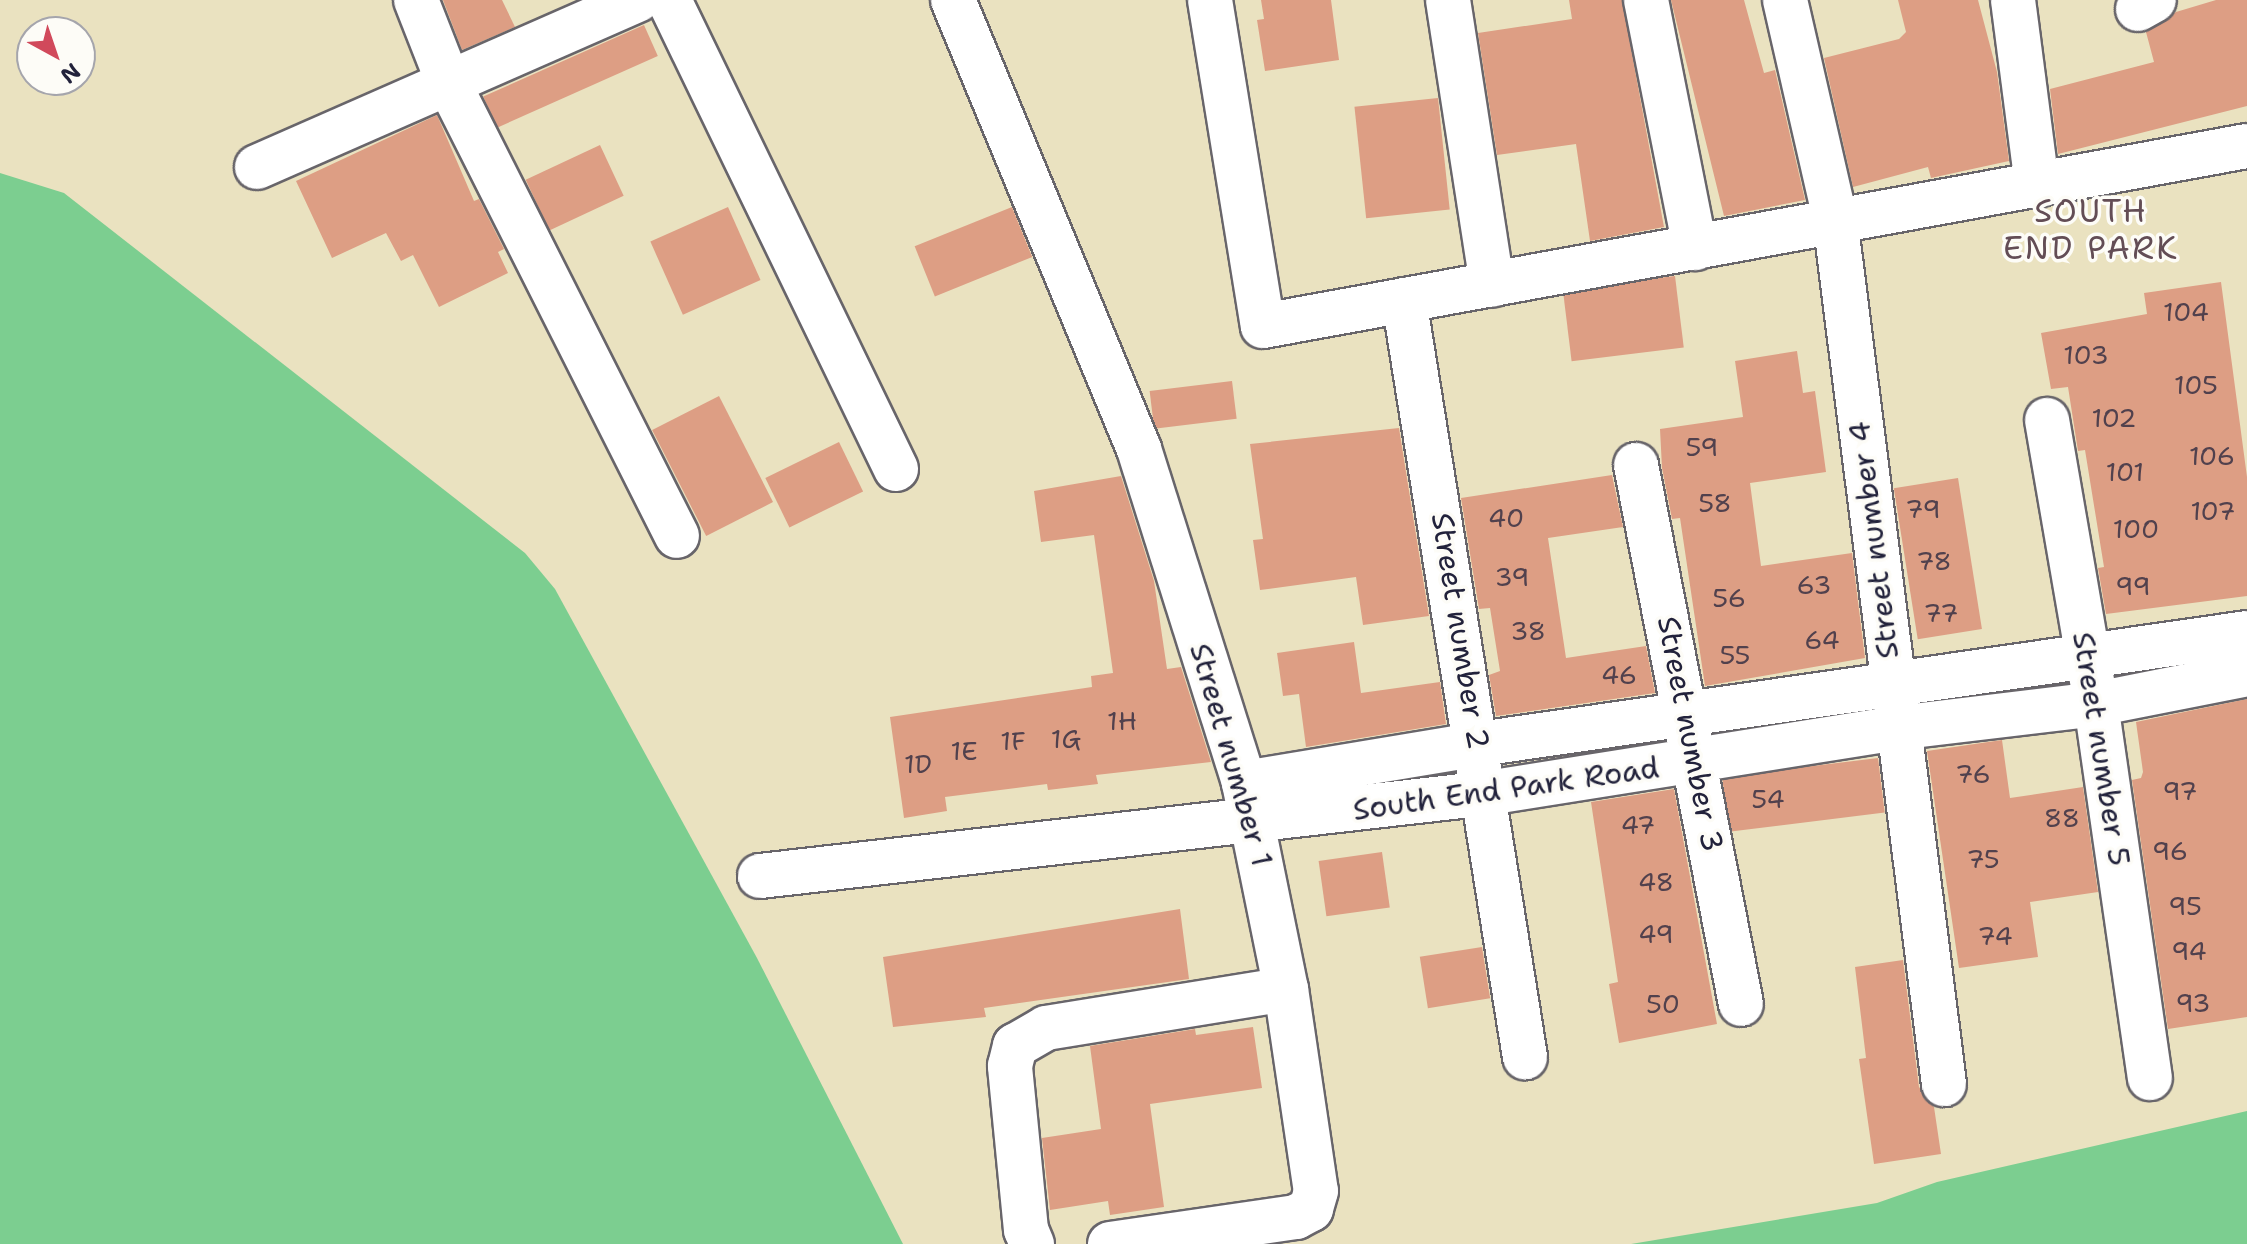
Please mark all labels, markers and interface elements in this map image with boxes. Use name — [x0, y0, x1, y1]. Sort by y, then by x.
north arrow — [16, 16, 96, 96]
text: N — [54, 57, 86, 90]
district label: SOUTH END PARK — [2003, 193, 2179, 268]
house number: 104 — [2163, 296, 2209, 328]
house number: 103 — [2063, 339, 2109, 371]
house number: 105 — [2174, 369, 2218, 401]
house number: 102 — [2092, 402, 2136, 434]
street label: Street number 4 — [1842, 419, 1906, 661]
house number: 59 — [1686, 431, 1718, 463]
house number: 106 — [2189, 440, 2235, 472]
house number: 101 — [2106, 456, 2144, 488]
house number: 58 — [1698, 487, 1732, 519]
house number: 79 — [1905, 493, 1941, 525]
house number: 107 — [2190, 495, 2236, 527]
house number: 40 — [1488, 502, 1524, 534]
street label: Street number 2 — [1424, 510, 1496, 752]
house number: 100 — [2113, 513, 2159, 545]
house number: 78 — [1916, 545, 1952, 577]
house number: 39 — [1495, 561, 1529, 593]
house number: 63 — [1797, 569, 1831, 601]
house number: 99 — [2115, 570, 2151, 602]
house number: 56 — [1712, 582, 1746, 614]
house number: 77 — [1924, 597, 1958, 629]
street label: Street number 3 — [1650, 613, 1730, 855]
house number: 38 — [1510, 615, 1546, 647]
house number: 64 — [1804, 624, 1840, 656]
street label: Street number 5 — [2065, 629, 2137, 869]
street label: Street number 1 — [1182, 639, 1280, 871]
house number: 55 — [1719, 639, 1751, 671]
house number: 46 — [1601, 659, 1637, 691]
house number: 1H — [1107, 705, 1137, 737]
house number: 1G — [1051, 723, 1081, 755]
house number: 1F — [1000, 725, 1026, 757]
house number: 1E — [951, 735, 977, 767]
house number: 1D — [904, 748, 932, 780]
street label: South End Park Road — [1351, 750, 1661, 828]
house number: 76 — [1955, 758, 1991, 790]
house number: 97 — [2163, 775, 2197, 807]
house number: 54 — [1751, 783, 1785, 815]
house number: 88 — [2044, 802, 2080, 834]
house number: 47 — [1621, 809, 1655, 841]
house number: 96 — [2152, 835, 2188, 867]
house number: 75 — [1966, 843, 2000, 875]
house number: 48 — [1638, 866, 1674, 898]
house number: 95 — [2168, 890, 2202, 922]
house number: 49 — [1638, 918, 1674, 950]
house number: 74 — [1977, 920, 2013, 952]
house number: 94 — [2171, 935, 2207, 967]
house number: 93 — [2175, 987, 2211, 1019]
house number: 50 — [1646, 988, 1680, 1020]

